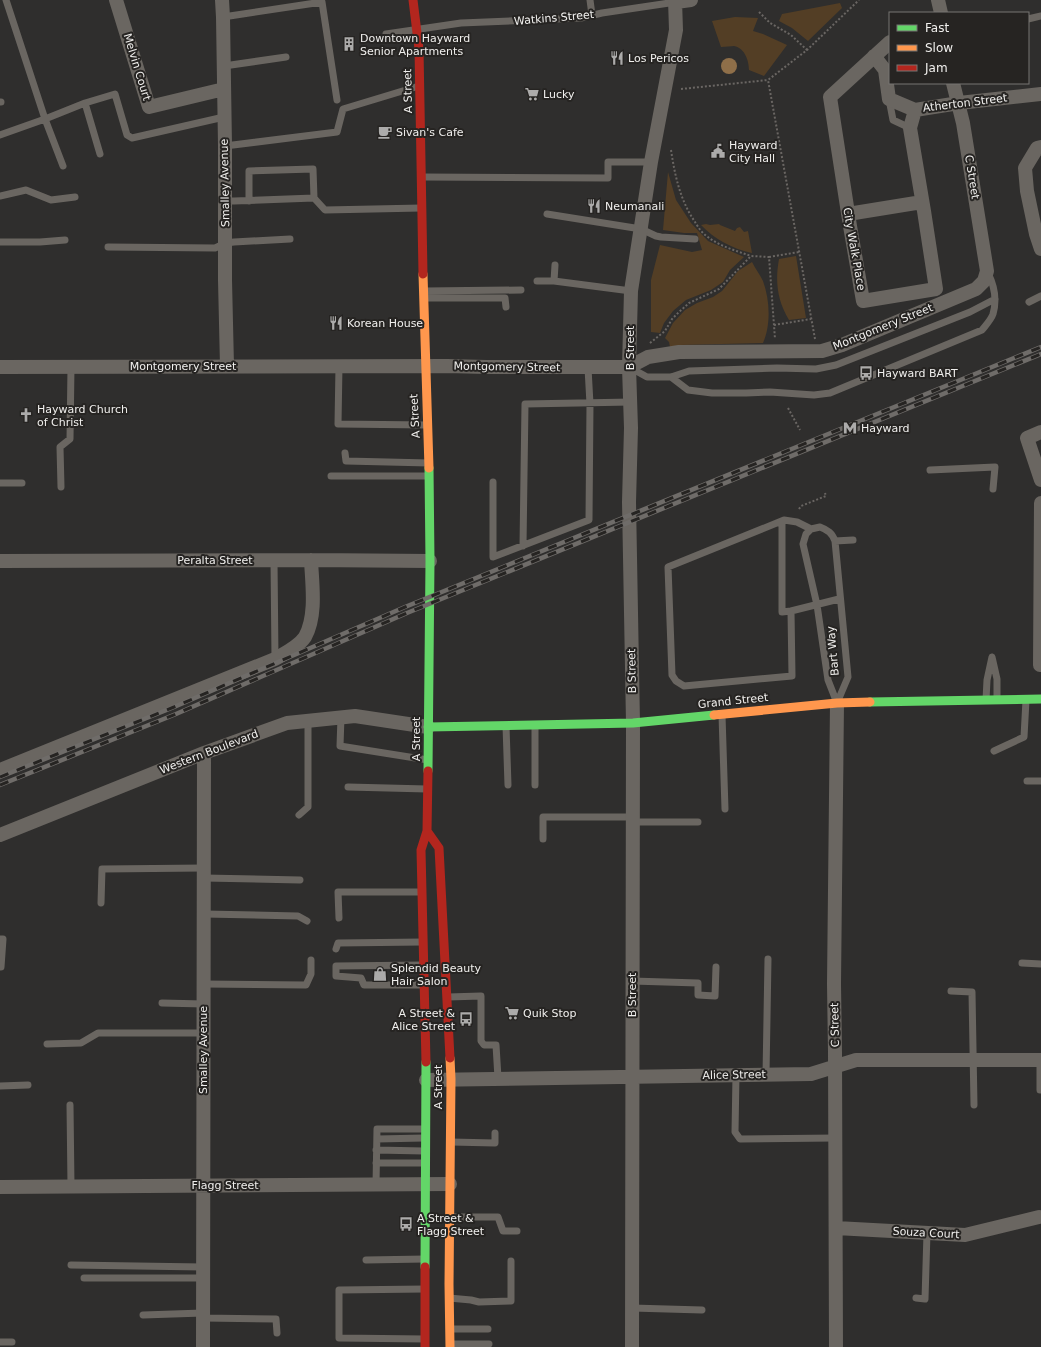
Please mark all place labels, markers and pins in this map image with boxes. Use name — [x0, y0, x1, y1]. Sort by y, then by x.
place label: Downtown Hayward Senior Apartments — [360, 32, 470, 58]
building icon: Downtown Hayward Senior Apartments — [341, 36, 357, 52]
restaurant icon: Los Pericos — [609, 50, 625, 66]
place label: Los Pericos — [628, 52, 689, 65]
supermarket icon: Lucky — [524, 86, 540, 102]
place label: Lucky — [543, 88, 575, 101]
cafe icon: Sivan's Cafe — [377, 124, 393, 140]
place label: Sivan's Cafe — [396, 126, 464, 139]
place label: Hayward City Hall — [729, 139, 778, 165]
public building icon: Hayward City Hall — [710, 143, 726, 159]
restaurant icon: Neumanali — [586, 198, 602, 214]
place label: Neumanali — [605, 200, 664, 213]
restaurant icon: Korean House — [328, 315, 344, 331]
place label: Korean House — [347, 317, 423, 330]
bus stop icon: Hayward BART — [858, 365, 874, 381]
place label: Hayward BART — [877, 367, 958, 380]
place label: Hayward Church of Christ — [37, 403, 128, 429]
church icon: Hayward Church of Christ — [18, 407, 34, 423]
metro station icon: Hayward — [842, 420, 858, 436]
place label: Hayward — [861, 422, 910, 435]
place label: Splendid Beauty Hair Salon — [391, 962, 482, 988]
shop icon: Splendid Beauty Hair Salon — [372, 966, 388, 982]
supermarket icon: Quik Stop — [504, 1005, 520, 1021]
place label: A Street & Alice Street — [392, 1007, 456, 1033]
place label: Quik Stop — [523, 1007, 577, 1020]
bus stop icon: A Street & Alice Street — [458, 1011, 474, 1027]
place label: A Street & Flagg Street — [417, 1212, 485, 1238]
bus stop icon: A Street & Flagg Street — [398, 1216, 414, 1232]

